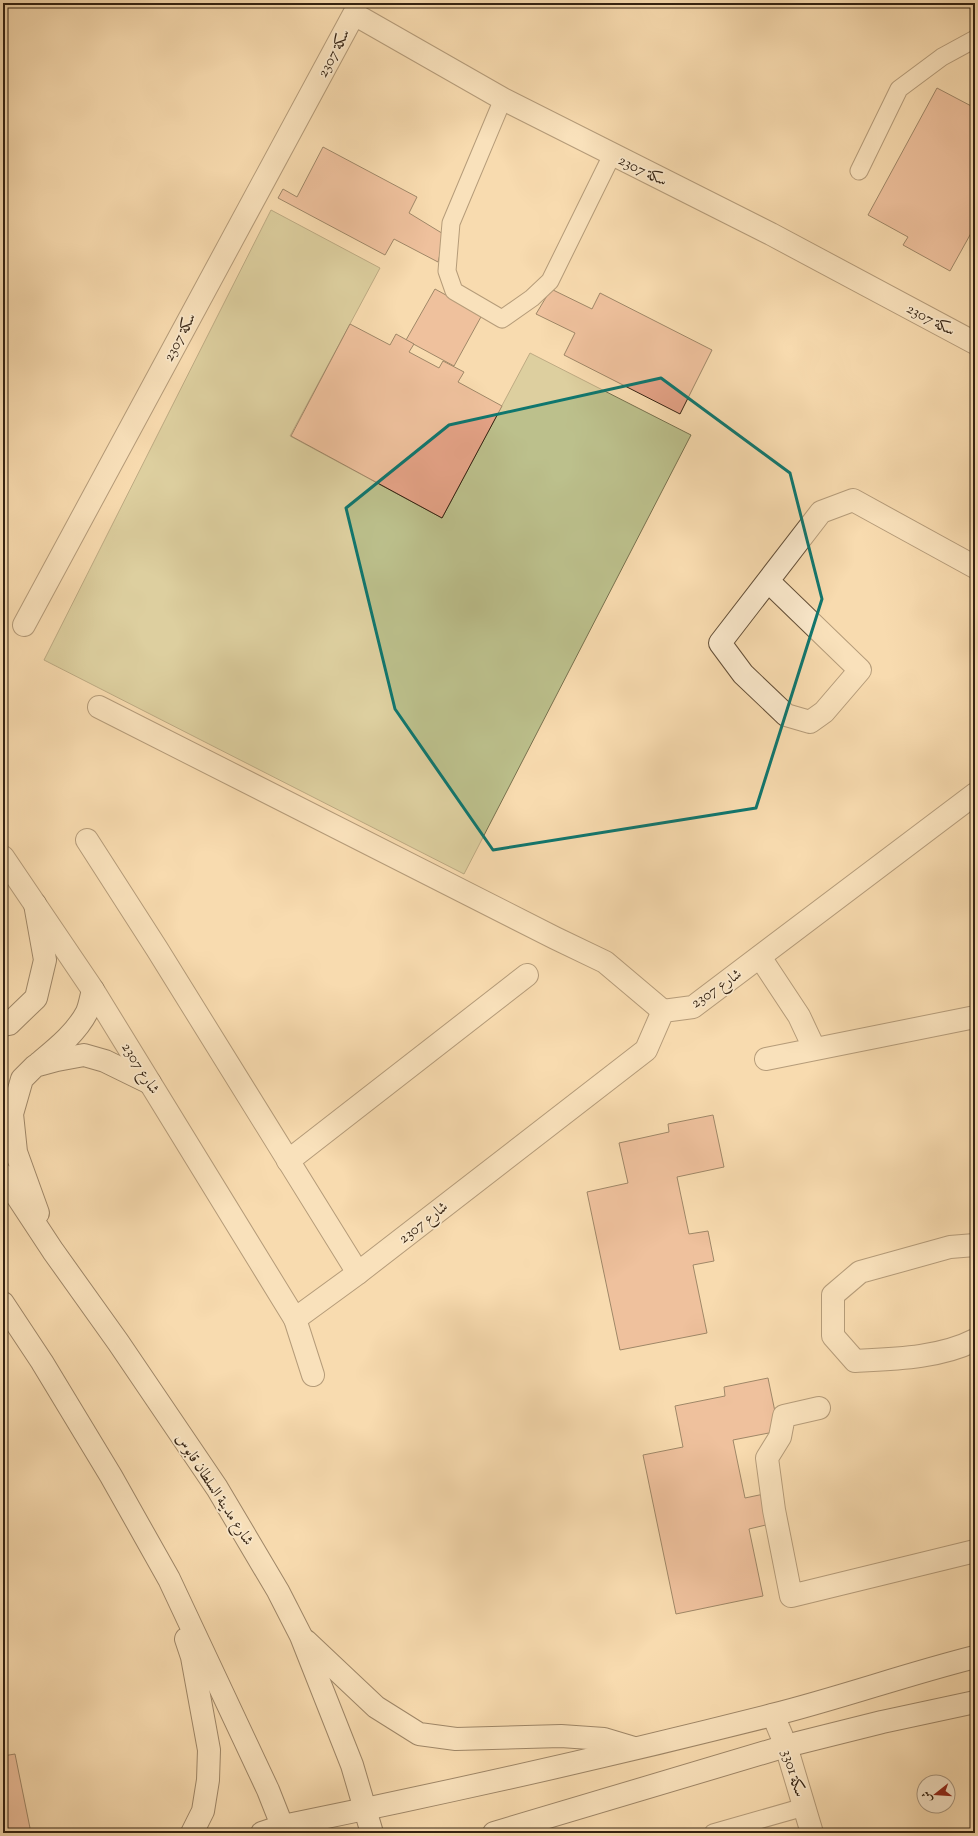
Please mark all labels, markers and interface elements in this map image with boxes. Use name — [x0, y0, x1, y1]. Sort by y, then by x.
street label: سكة 2307 — [313, 26, 356, 82]
street label: سكة 2307 — [614, 150, 670, 192]
street label: سكة 2307 — [902, 299, 958, 342]
street label: سكة 2307 — [159, 310, 202, 366]
street label: 2307 شارع — [687, 964, 747, 1015]
street label: 2307 شارع — [115, 1039, 164, 1099]
street label: 2307 شارع — [395, 1197, 454, 1250]
street label: شارع مدينة السلطان قابوس — [169, 1430, 258, 1550]
street label: سكة 3301 — [775, 1747, 810, 1800]
north arrow — [916, 1774, 956, 1814]
text: ش — [918, 1789, 937, 1804]

